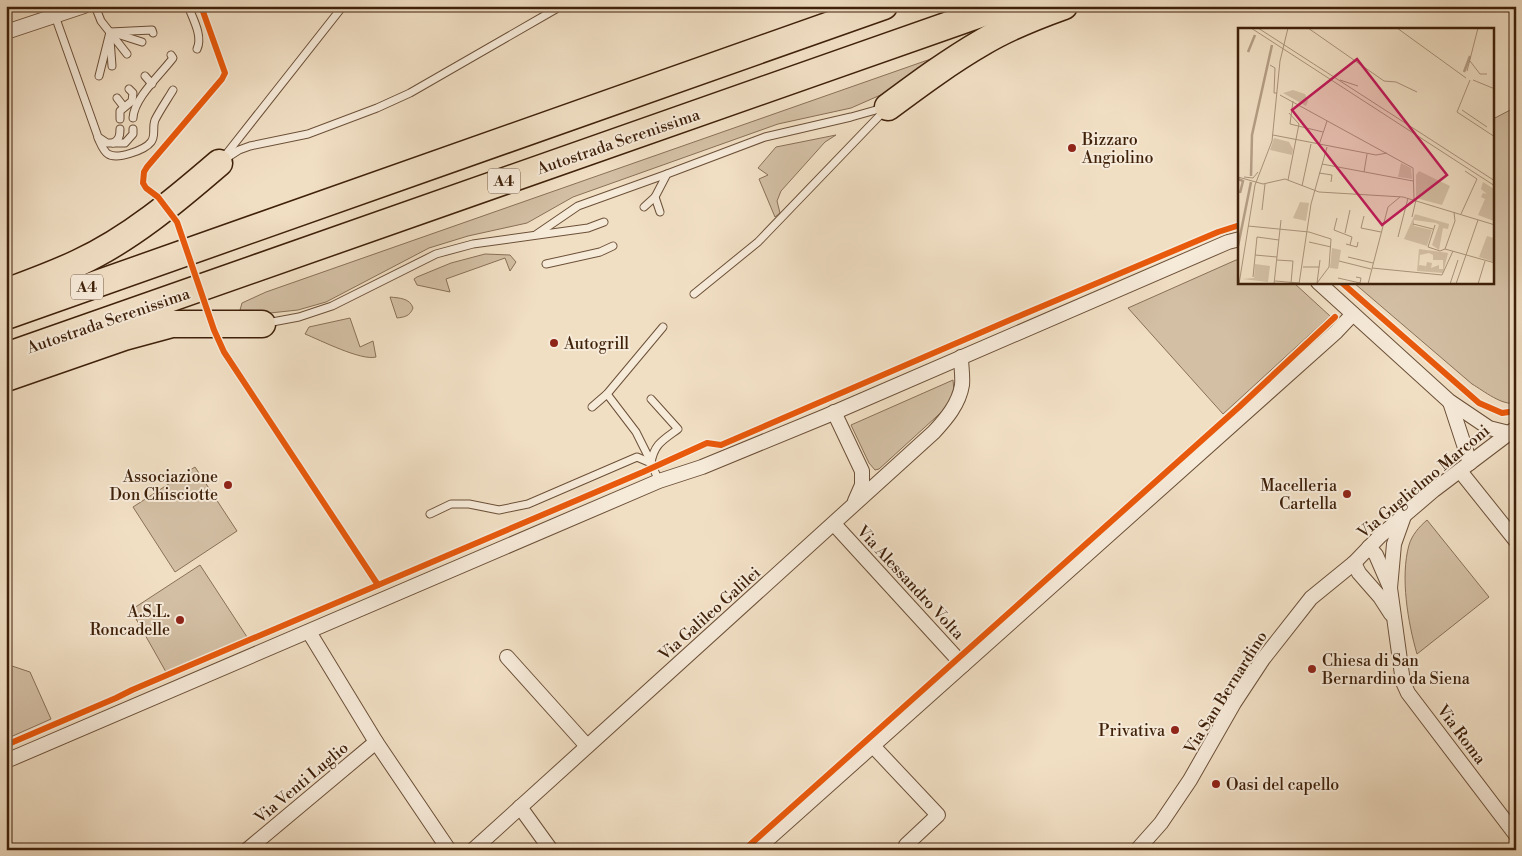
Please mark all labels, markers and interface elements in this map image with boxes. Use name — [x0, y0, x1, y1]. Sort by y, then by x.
inset map — [1238, 28, 1494, 284]
street label: Autostrada Serenissima — [533, 104, 703, 180]
place label: Bizzaro Angiolino — [1081, 130, 1154, 168]
marker: Bizzaro Angiolino — [1066, 142, 1078, 154]
road number: A4 — [488, 168, 520, 194]
road number: A4 — [71, 274, 103, 300]
street label: Autostrada Serenissima — [23, 283, 193, 359]
place label: Autogrill — [563, 334, 629, 354]
marker: Autogrill — [548, 337, 560, 349]
street label: Via Guglielmo Marconi — [1353, 421, 1494, 544]
place label: Associazione Don Chisciotte — [109, 467, 218, 505]
place label: Macelleria Cartella — [1260, 476, 1338, 514]
marker: Associazione Don Chisciotte — [222, 479, 234, 491]
marker: Macelleria Cartella — [1341, 488, 1353, 500]
street label: Via Alessandro Volta — [852, 521, 969, 644]
street label: Via Galileo Galilei — [654, 563, 765, 665]
place label: A.S.L. Roncadelle — [90, 602, 170, 640]
marker: A.S.L. Roncadelle — [174, 614, 186, 626]
street label: Via San Bernardino — [1179, 627, 1272, 759]
place label: Chiesa di San Bernardino da Siena — [1321, 651, 1471, 689]
marker: Chiesa di San Bernardino da Siena — [1306, 663, 1318, 675]
street label: Via Roma — [1432, 700, 1491, 769]
place label: Privativa — [1099, 721, 1166, 741]
marker: Privativa — [1169, 724, 1181, 736]
street label: Via Venti Luglio — [250, 738, 353, 828]
place label: Oasi del capello — [1226, 775, 1339, 795]
marker: Oasi del capello — [1210, 778, 1222, 790]

